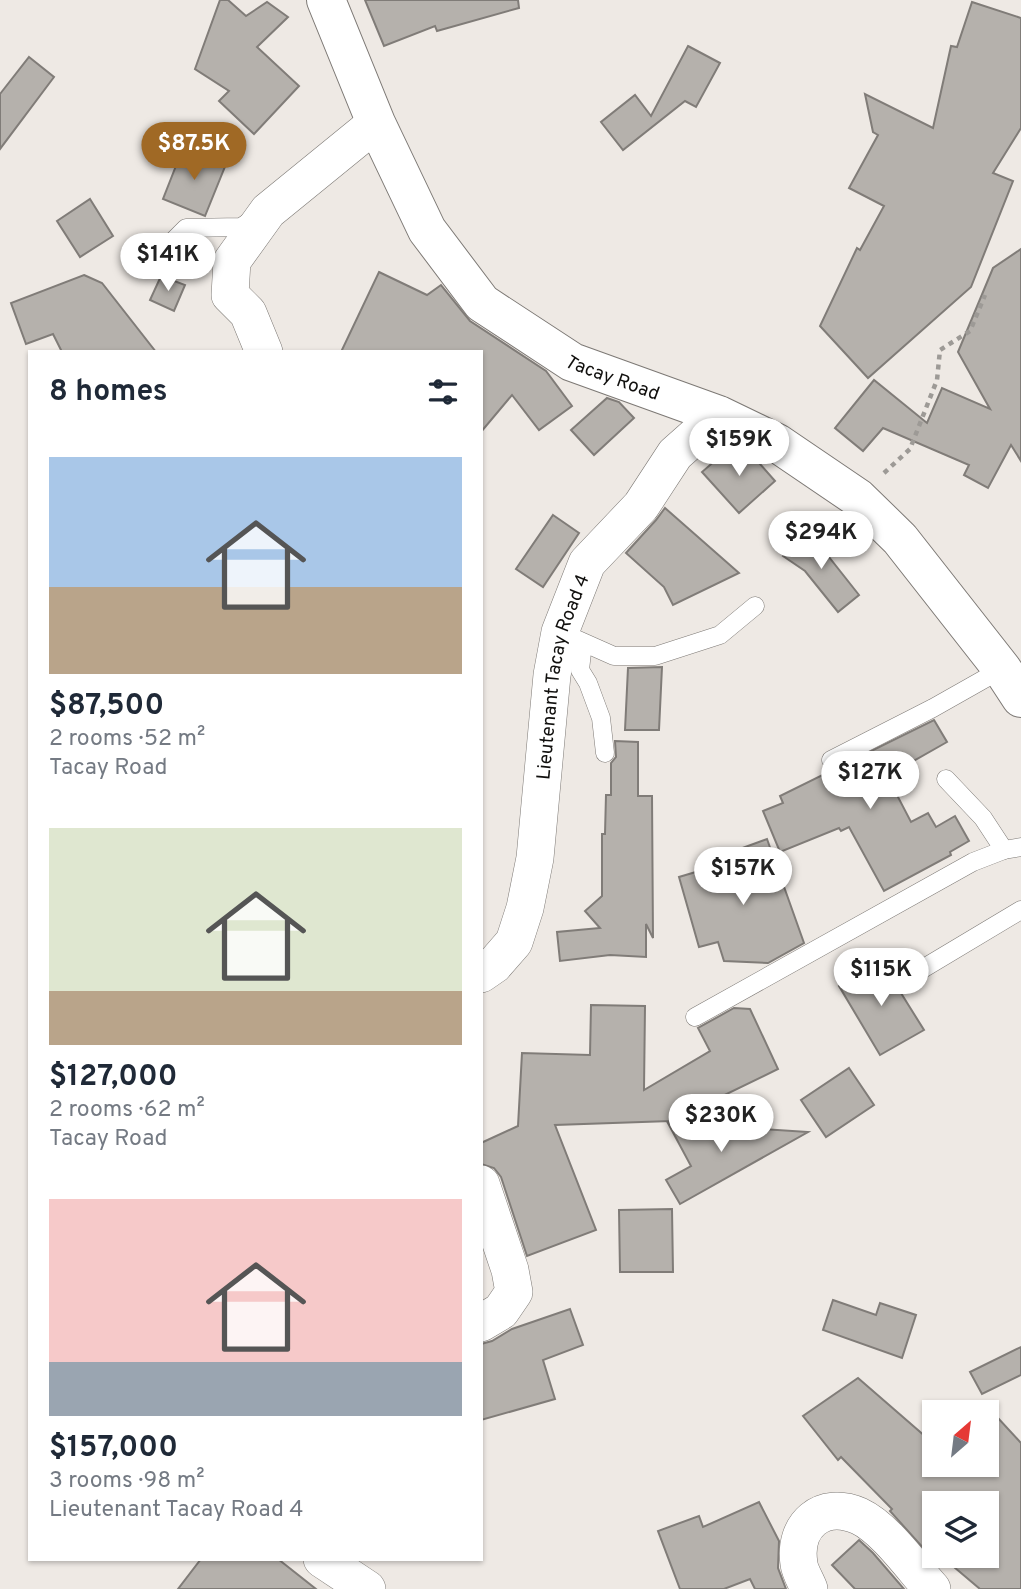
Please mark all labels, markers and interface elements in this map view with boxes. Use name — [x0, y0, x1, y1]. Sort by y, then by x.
pin: $87.5K — [137, 122, 251, 182]
text: $87.5K — [157, 130, 231, 159]
pin: $141K — [119, 233, 217, 293]
text: $141K — [136, 241, 200, 270]
street label: Tacay Road — [560, 351, 663, 407]
icon: filters — [424, 373, 462, 411]
text: 8 homes — [49, 374, 168, 411]
pin: $159K — [690, 419, 788, 478]
text: $159K — [705, 426, 773, 455]
icon: home — [193, 502, 319, 628]
pin: $294K — [772, 512, 870, 571]
text: $294K — [784, 519, 858, 548]
street label: Lieutenant Tacay Road 4 — [532, 571, 596, 781]
text: $87,500 — [49, 688, 164, 725]
text: 2 rooms · 52 m² — [49, 725, 205, 754]
pin: $127K — [821, 752, 919, 811]
text: Tacay Road — [49, 754, 168, 783]
text: $127K — [837, 759, 903, 788]
pin: $157K — [694, 848, 792, 907]
text: $157K — [710, 855, 776, 884]
icon: home — [193, 873, 319, 999]
pin: $115K — [832, 948, 930, 1008]
text: $115K — [850, 956, 912, 985]
text: $127,000 — [49, 1059, 178, 1096]
pin: $230K — [672, 1094, 770, 1154]
text: 2 rooms · 62 m² — [49, 1096, 205, 1125]
text: $230K — [685, 1102, 757, 1131]
text: Tacay Road — [49, 1125, 168, 1154]
icon: home — [193, 1244, 319, 1370]
north arrow — [922, 1400, 999, 1477]
map controls — [922, 1400, 999, 1568]
text: $157,000 — [49, 1430, 178, 1467]
text: 3 rooms · 98 m² — [49, 1467, 205, 1496]
button: layers — [922, 1491, 999, 1568]
text: Lieutenant Tacay Road 4 — [49, 1496, 304, 1525]

